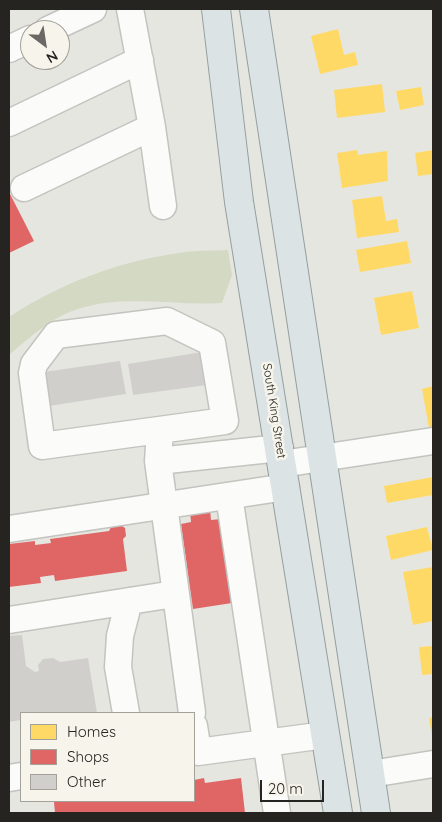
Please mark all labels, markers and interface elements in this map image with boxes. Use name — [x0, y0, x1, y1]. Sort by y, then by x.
north arrow — [20, 20, 70, 70]
text: N — [43, 47, 61, 67]
street label: South King Street — [259, 362, 289, 460]
legend — [20, 712, 195, 802]
text: Homes — [67, 722, 116, 741]
text: Shops — [67, 747, 109, 766]
scale bar — [262, 770, 326, 802]
text: Other — [67, 772, 106, 791]
text: 20 m — [268, 779, 303, 798]

